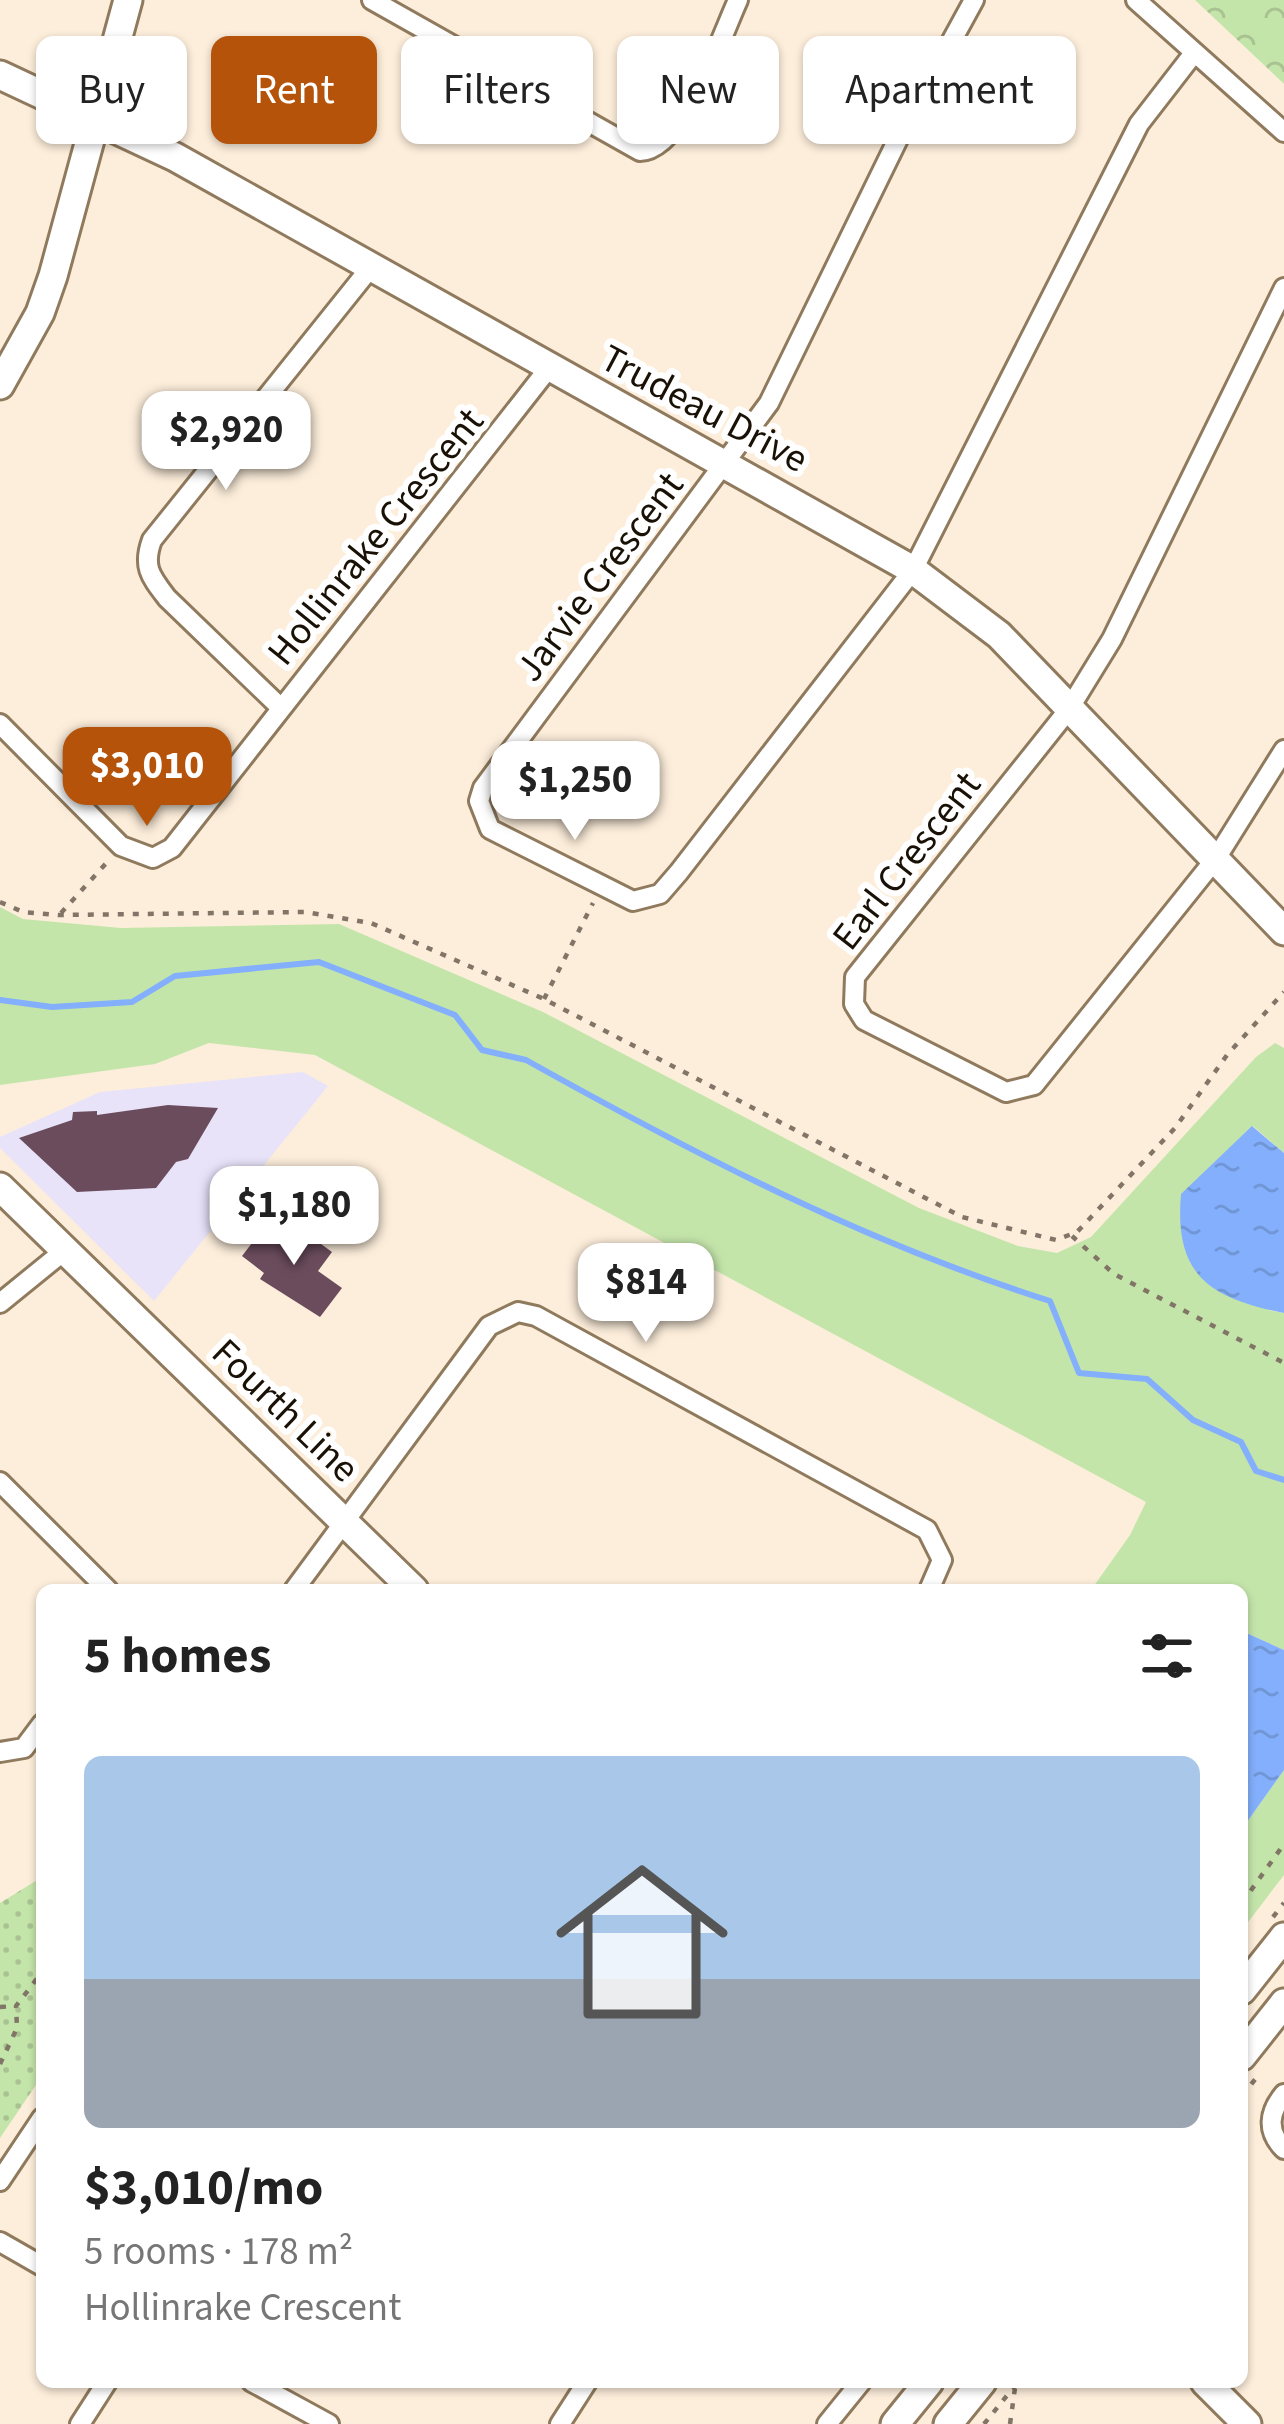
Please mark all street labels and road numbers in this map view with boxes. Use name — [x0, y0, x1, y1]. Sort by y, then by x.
street label: Trudeau Drive — [590, 331, 818, 487]
street label: Hollinrake Crescent — [254, 396, 498, 678]
street label: Jarvie Crescent — [502, 460, 698, 694]
street label: Earl Crescent — [819, 760, 995, 962]
street label: Fourth Line — [199, 1326, 371, 1496]

